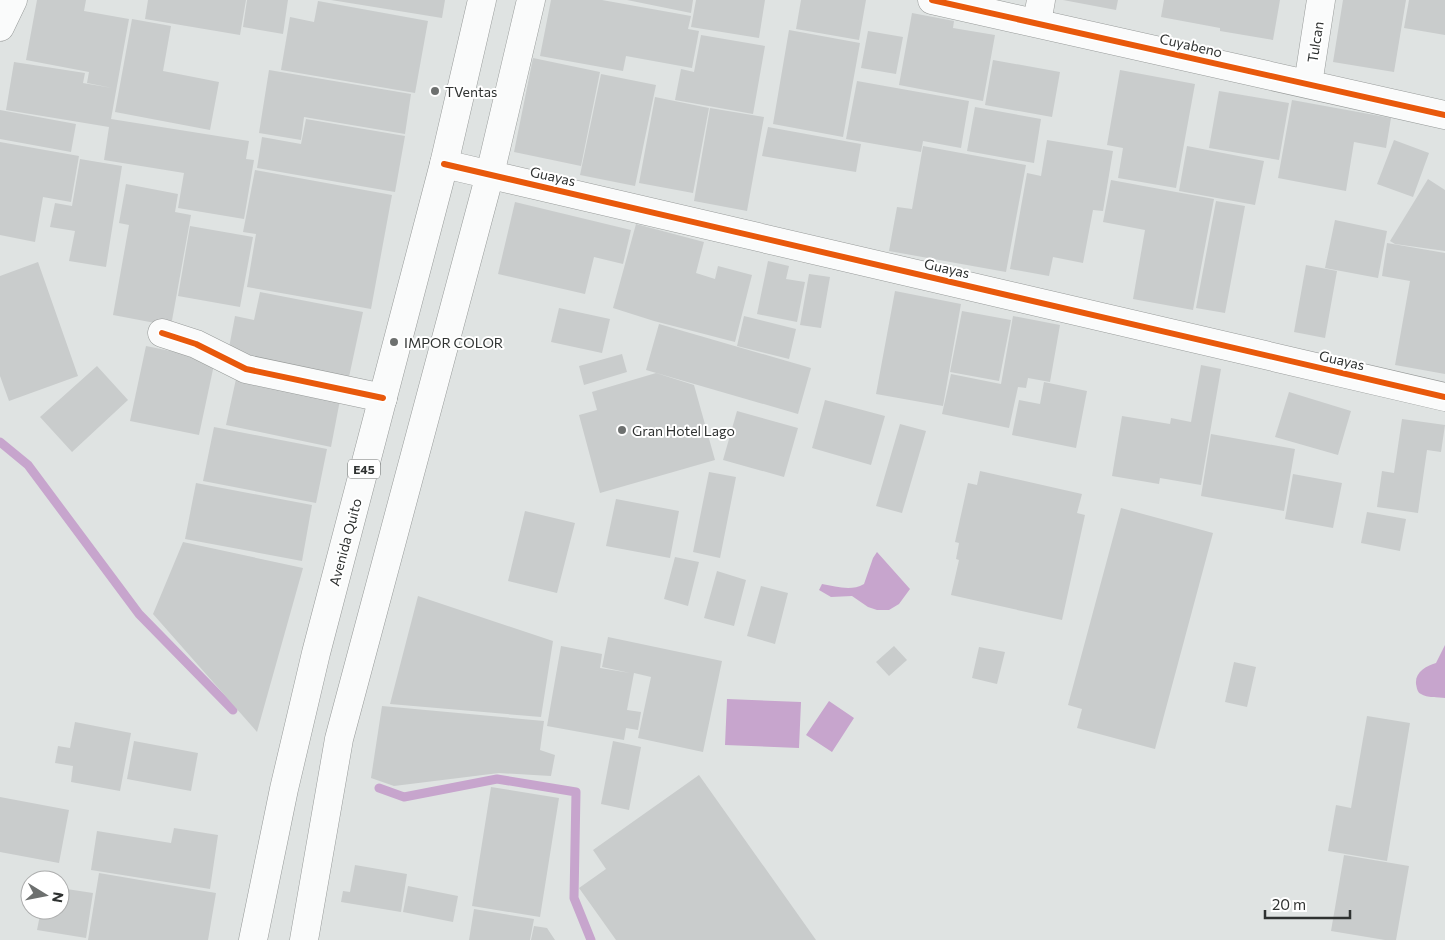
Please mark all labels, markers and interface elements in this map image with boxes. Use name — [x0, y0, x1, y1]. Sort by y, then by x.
street label: Tulcan — [1303, 20, 1327, 64]
street label: Cuyabeno — [1158, 30, 1224, 60]
place label: TVentas — [445, 83, 497, 100]
marker: TVentas — [429, 85, 441, 97]
street label: Guayas — [529, 163, 577, 189]
street label: Guayas — [923, 255, 971, 281]
place label: IMPOR COLOR — [404, 334, 503, 351]
marker: IMPOR COLOR — [388, 336, 400, 348]
street label: Guayas — [1318, 347, 1366, 373]
place label: Gran Hotel Lago — [632, 422, 735, 439]
marker: Gran Hotel Lago — [616, 424, 628, 436]
road number: E45 — [348, 459, 380, 478]
street label: Avenida Quito — [325, 496, 365, 588]
north arrow — [20, 870, 70, 920]
scale bar — [1265, 888, 1350, 920]
text: N — [49, 891, 68, 904]
text: 20 m — [1272, 895, 1306, 913]

